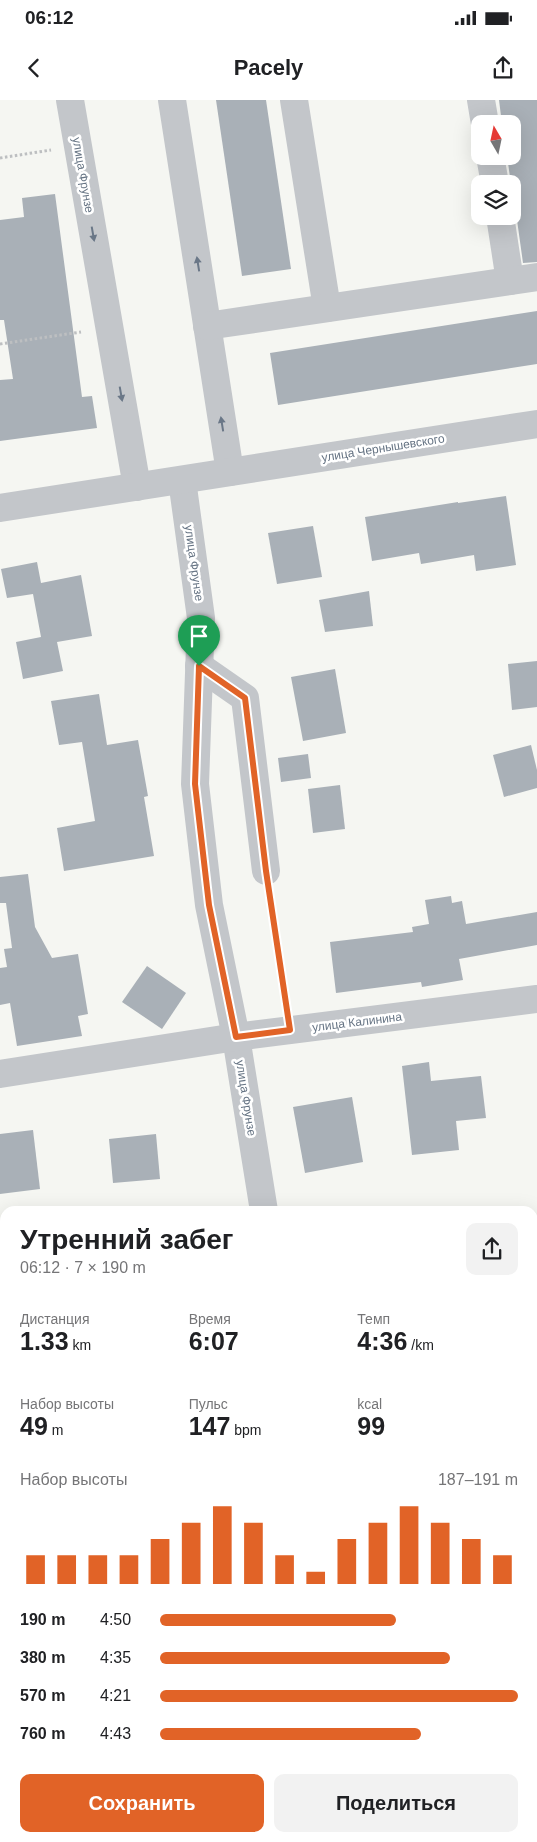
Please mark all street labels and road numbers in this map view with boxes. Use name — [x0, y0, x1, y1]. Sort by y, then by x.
street label: улица Фрунзе — [69, 136, 97, 214]
street label: улица Чернышевского — [321, 431, 446, 465]
street label: улица Фрунзе — [182, 524, 206, 602]
street label: улица Калинина — [311, 1010, 403, 1034]
street label: улица Фрунзе — [233, 1059, 259, 1137]

